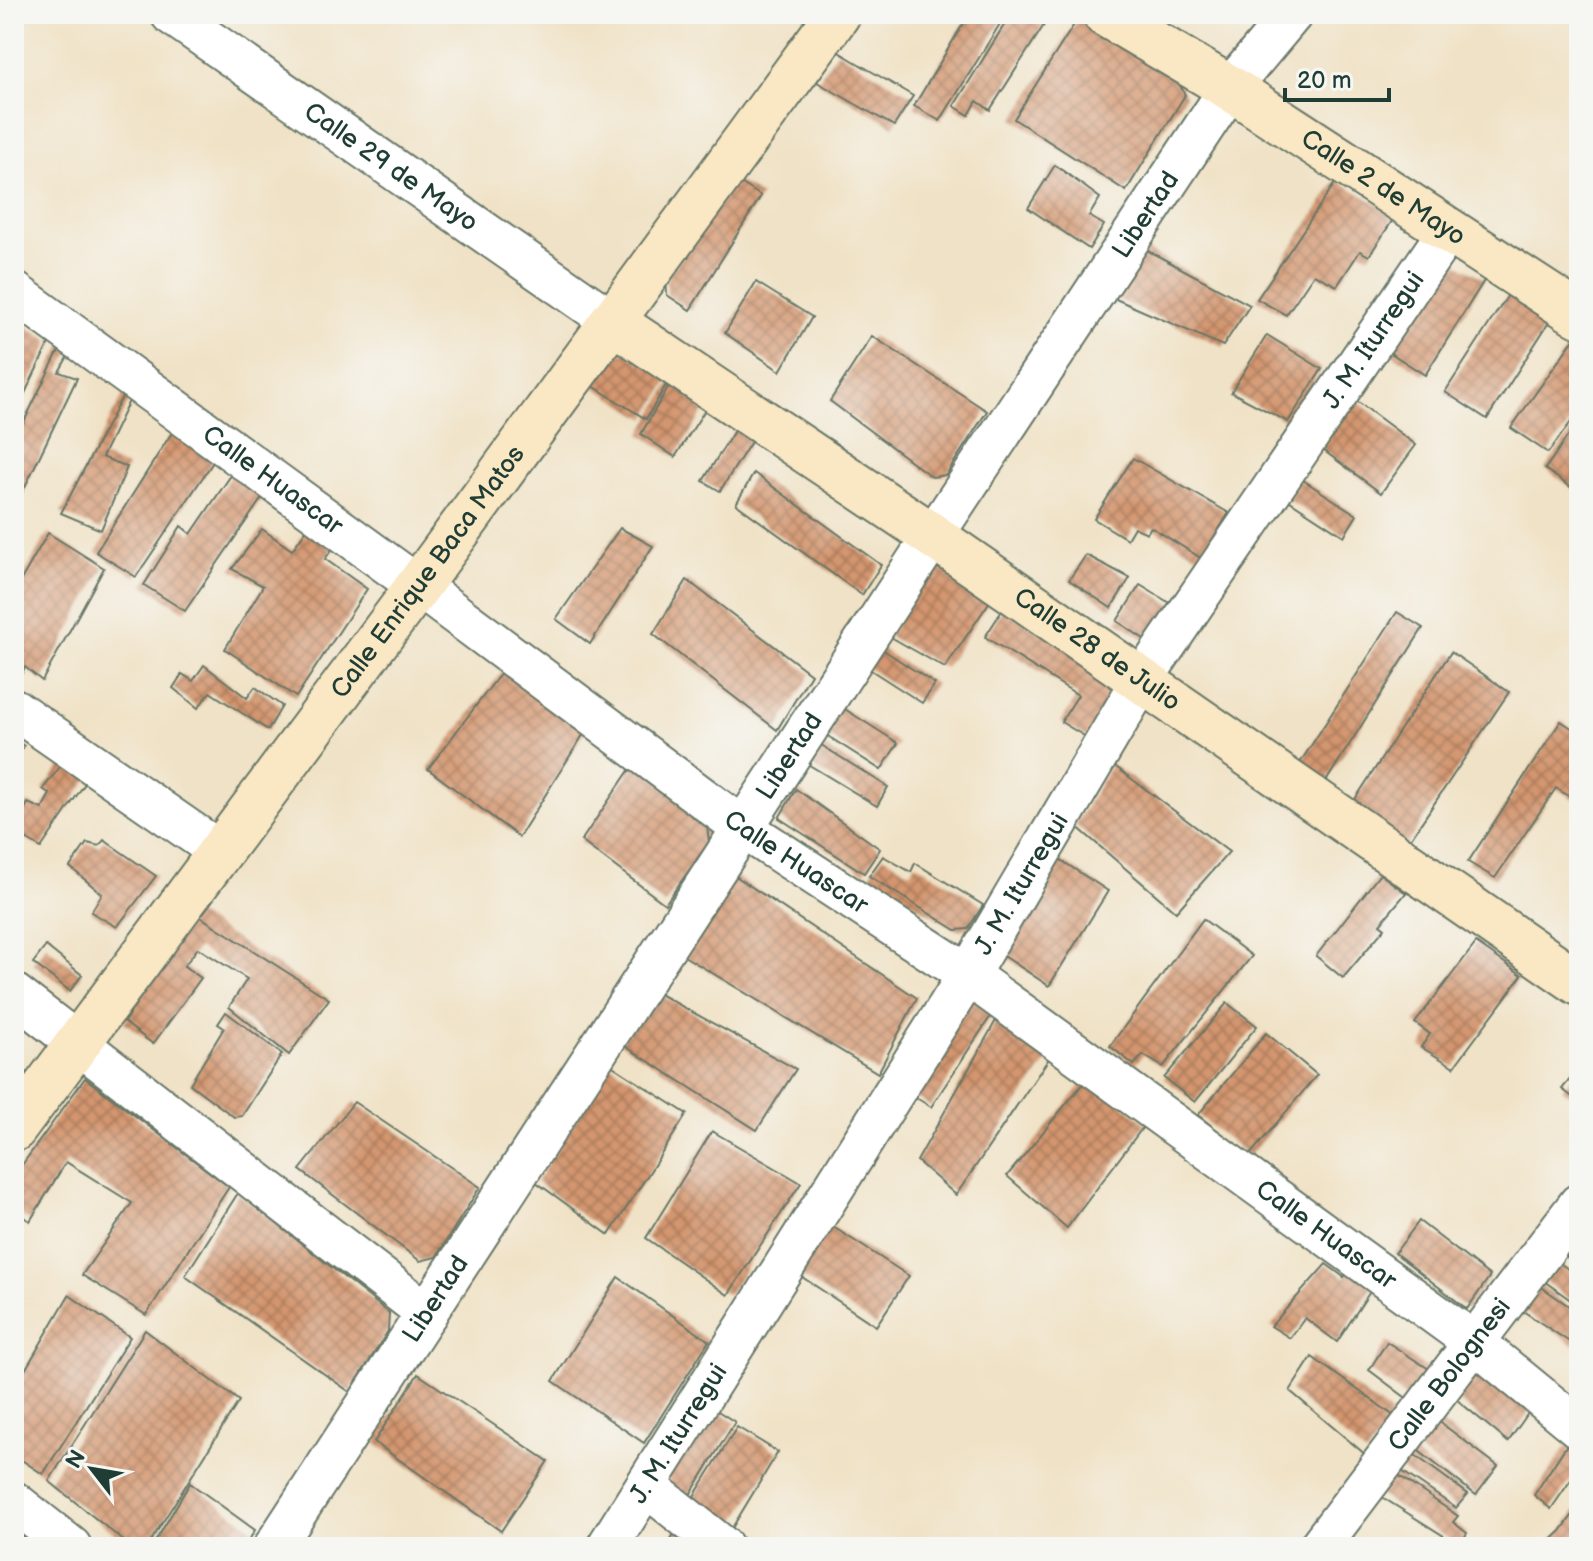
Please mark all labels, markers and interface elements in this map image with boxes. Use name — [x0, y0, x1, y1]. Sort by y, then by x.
scale bar — [1285, 52, 1389, 102]
text: 20 m — [1297, 66, 1352, 95]
street label: Calle 29 de Mayo — [298, 96, 484, 238]
street label: Calle 2 de Mayo — [1295, 123, 1471, 252]
street label: Libertad — [1106, 166, 1186, 264]
street label: J. M. Iturregui — [1316, 266, 1431, 415]
street label: Calle Huascar — [196, 419, 350, 542]
street label: Calle Enrique Baca Matos — [324, 439, 532, 704]
street label: Calle 28 de Julio — [1008, 581, 1186, 718]
street label: Libertad — [750, 707, 829, 806]
street label: Calle Huascar — [718, 804, 874, 921]
street label: J. M. Iturregui — [968, 808, 1075, 960]
street label: Calle Huascar — [1250, 1174, 1403, 1297]
street label: Libertad — [396, 1250, 475, 1348]
street label: Calle Bolognesi — [1381, 1292, 1517, 1458]
street label: J. M. Iturregui — [623, 1358, 734, 1509]
north arrow — [52, 1429, 132, 1509]
text: N — [60, 1445, 92, 1474]

